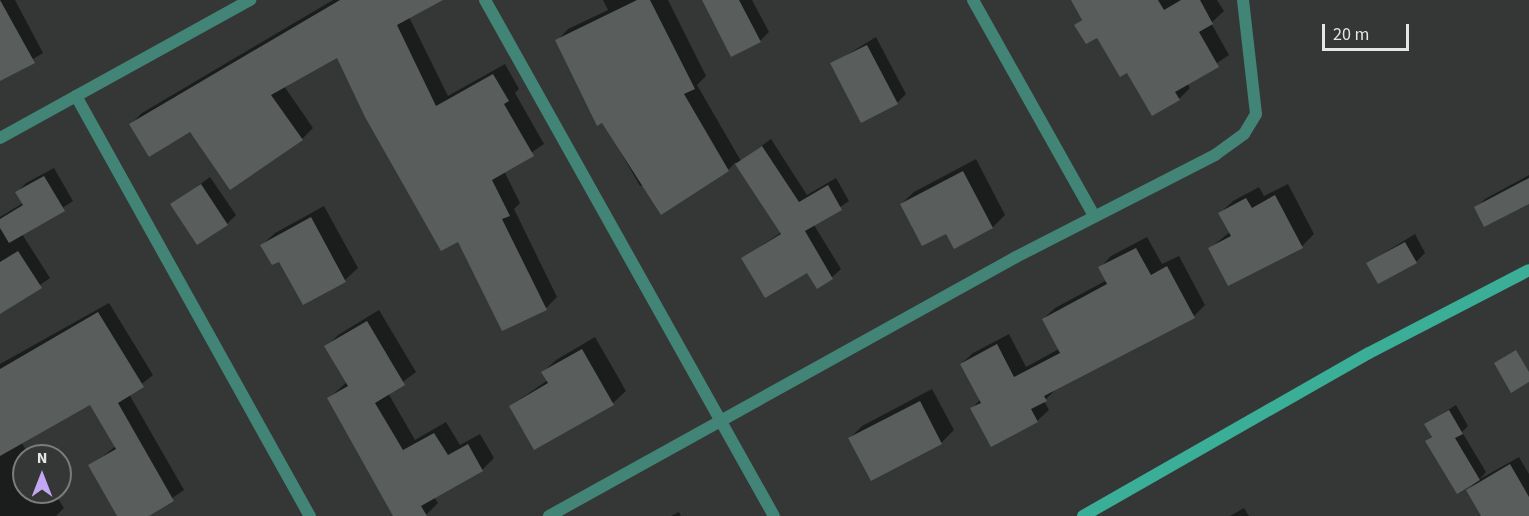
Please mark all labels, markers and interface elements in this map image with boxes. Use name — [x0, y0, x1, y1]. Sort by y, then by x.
scale bar — [1325, 12, 1412, 50]
text: 20 m — [1333, 22, 1369, 47]
north arrow — [12, 444, 72, 504]
text: N — [37, 447, 47, 469]

